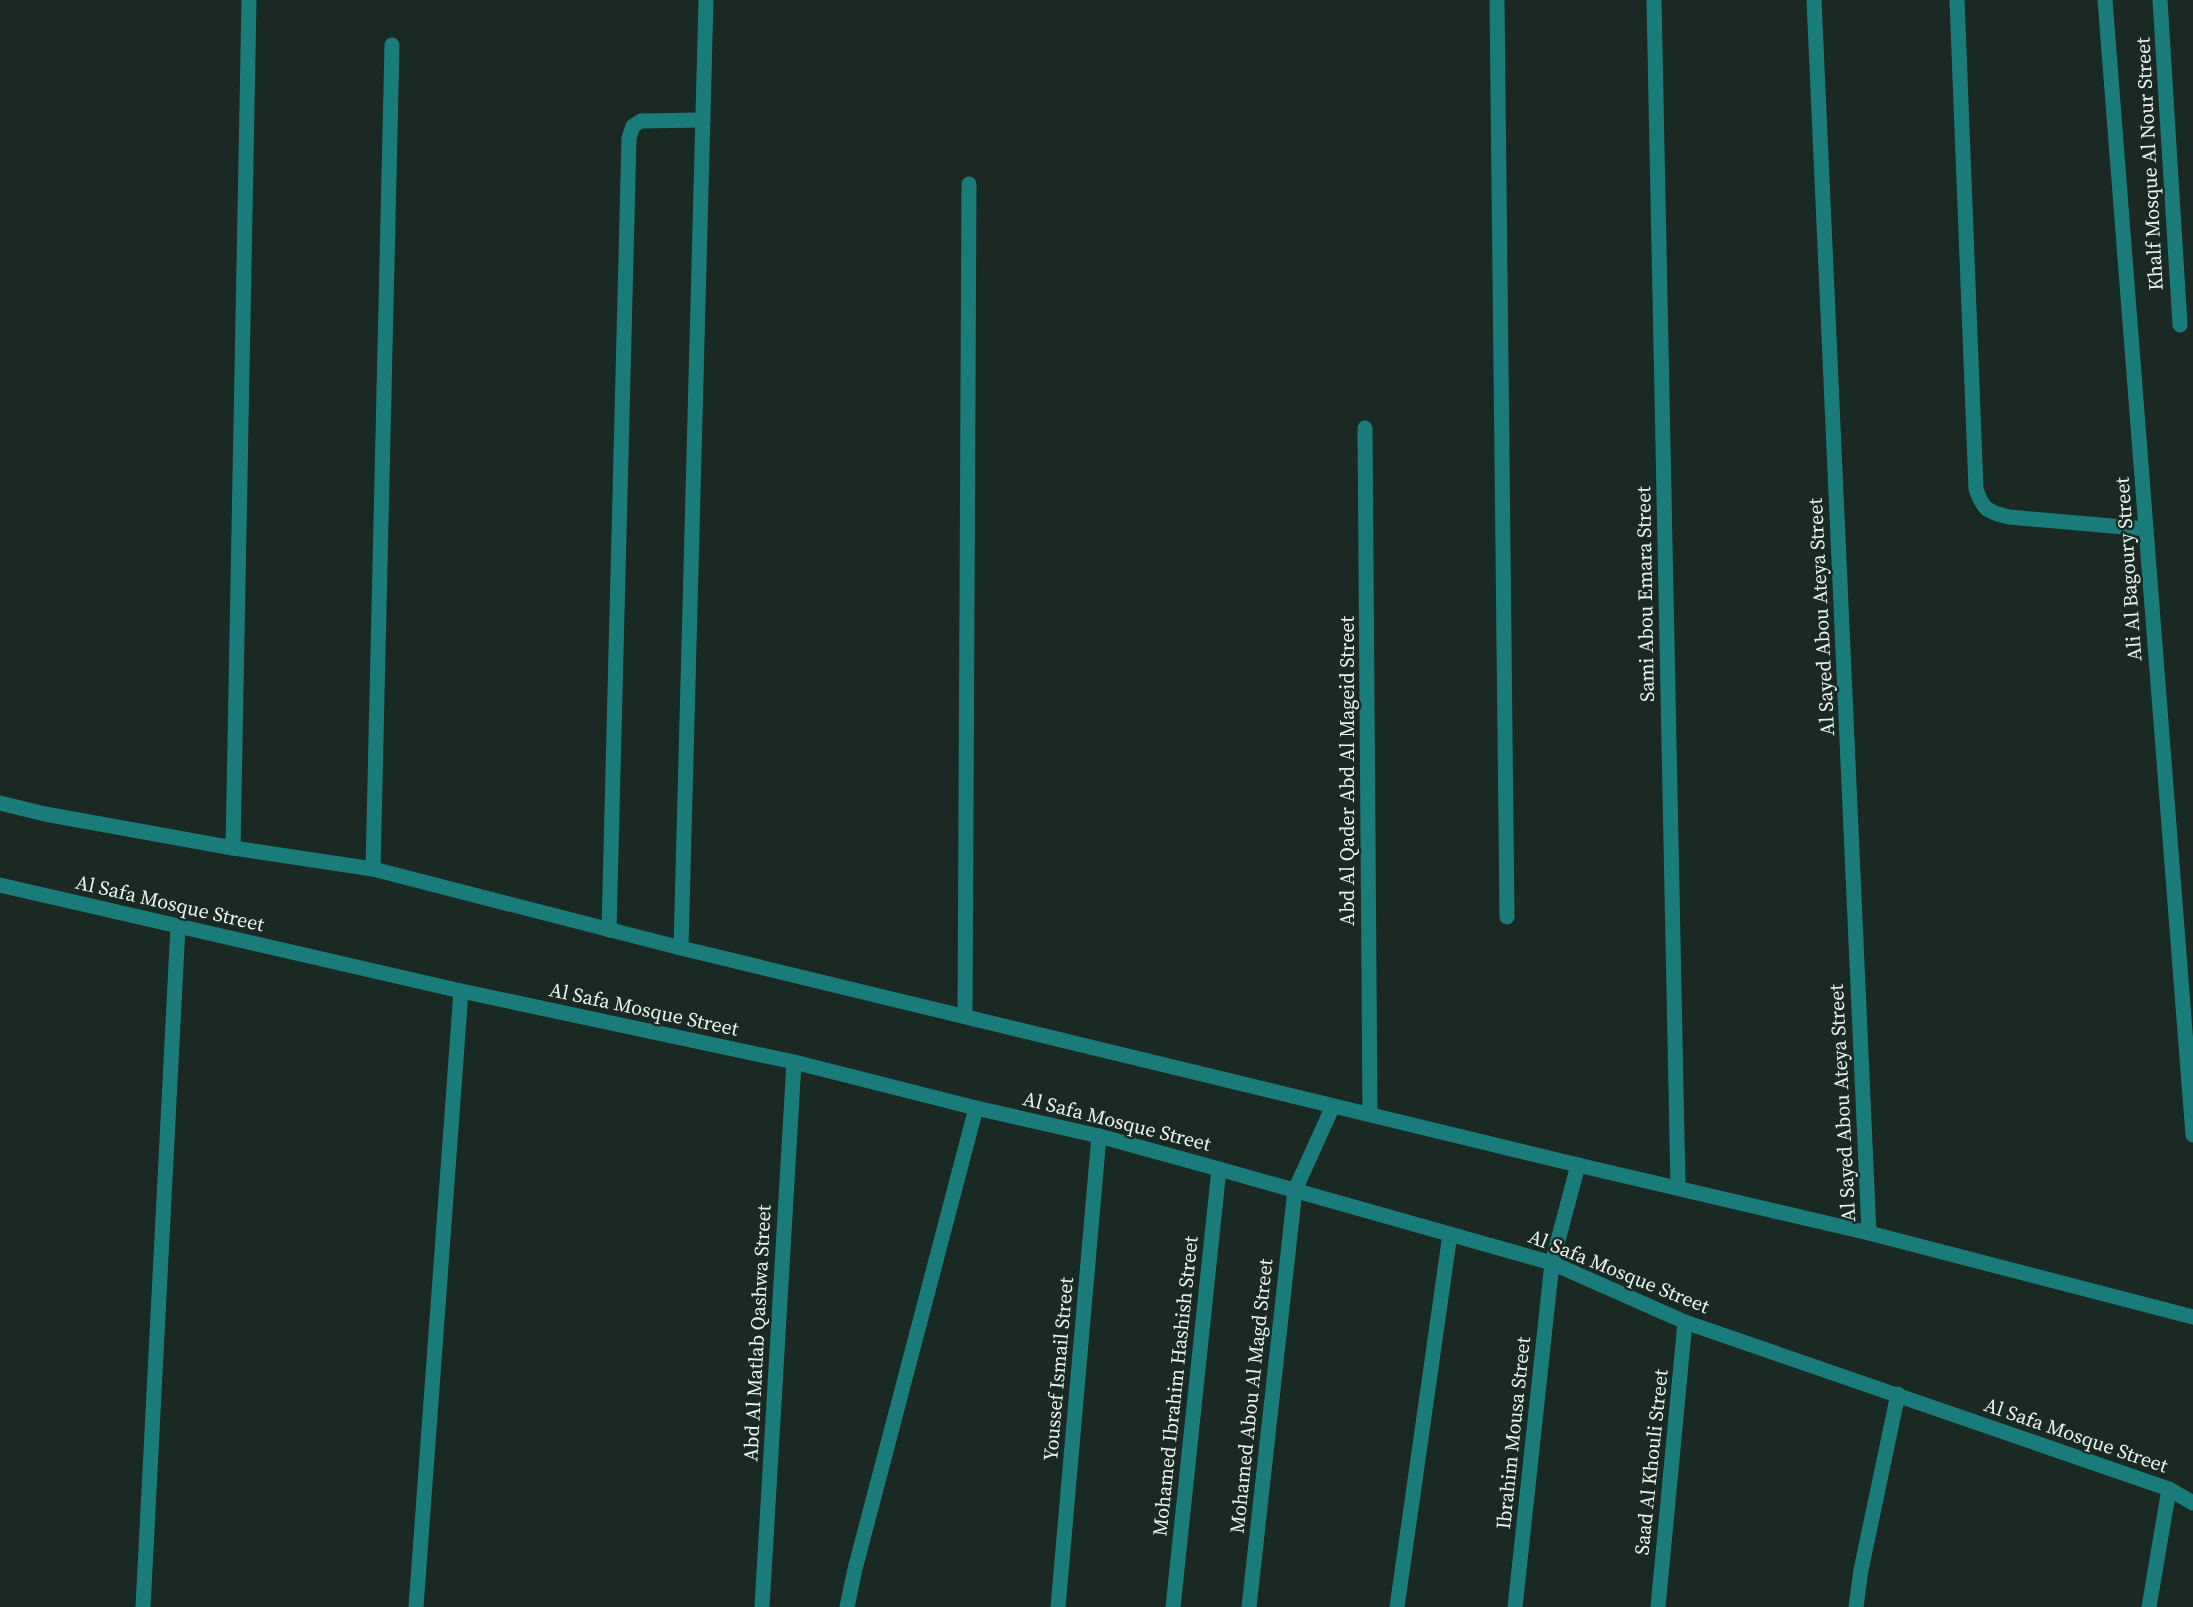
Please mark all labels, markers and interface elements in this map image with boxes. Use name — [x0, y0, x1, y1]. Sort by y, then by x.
street label: Khalf Mosque Al Nour Street — [2128, 36, 2170, 291]
street label: Ali Al Bagoury Street — [2108, 476, 2148, 662]
street label: Sami Abou Emara Street — [1629, 485, 1661, 702]
street label: Al Sayed Abou Ateya Street — [1801, 497, 1841, 737]
street label: Abd Al Qader Abd Al Mageid Street — [1333, 615, 1361, 926]
street label: Al Safa Mosque Street — [73, 868, 268, 938]
street label: Al Safa Mosque Street — [547, 975, 742, 1043]
street label: Al Sayed Abou Ateya Street — [1822, 983, 1862, 1223]
street label: Al Safa Mosque Street — [1020, 1084, 1214, 1158]
street label: Abd Al Matlab Qashwa Street — [736, 1203, 778, 1462]
street label: Al Safa Mosque Street — [1524, 1222, 1714, 1320]
street label: Mohamed Ibrahim Hashish Street — [1145, 1234, 1205, 1537]
street label: Mohamed Abou Al Magd Street — [1223, 1257, 1279, 1535]
street label: Youssef Ismail Street — [1036, 1275, 1080, 1462]
street label: Ibrahim Mousa Street — [1489, 1335, 1537, 1531]
street label: Saad Al Khouli Street — [1627, 1367, 1675, 1556]
street label: Al Safa Mosque Street — [1980, 1390, 2172, 1480]

